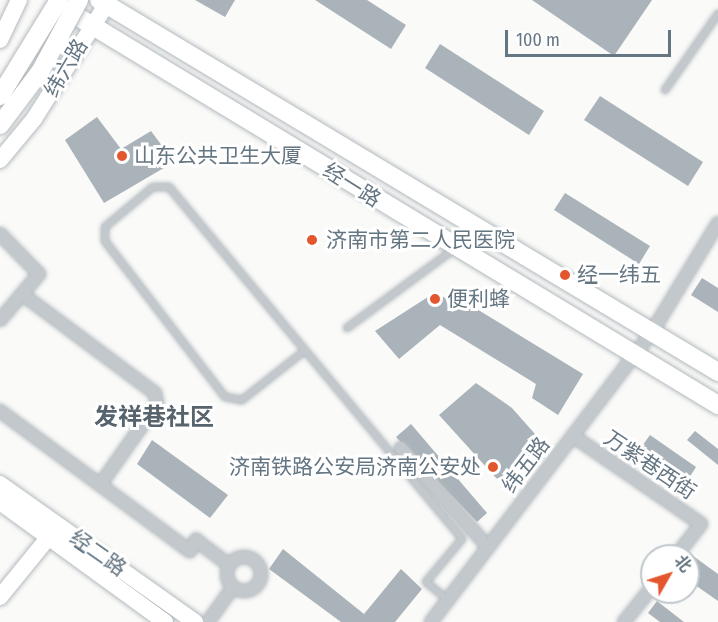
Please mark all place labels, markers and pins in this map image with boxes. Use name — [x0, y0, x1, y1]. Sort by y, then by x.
place label: 山东公共卫生大厦 — [134, 143, 302, 169]
marker: 山东公共卫生大厦 — [115, 149, 129, 163]
place label: 济南市第二人民医院 — [326, 227, 515, 253]
marker: 济南市第二人民医院 — [303, 231, 321, 249]
place label: 经一纬五 — [577, 262, 661, 288]
marker: 经一纬五 — [558, 268, 572, 282]
place label: 便利蜂 — [447, 286, 510, 312]
marker: 便利蜂 — [428, 292, 442, 306]
place label: 济南铁路公安局济南公安处 — [229, 454, 481, 480]
marker: 济南铁路公安局济南公安处 — [486, 460, 500, 474]

